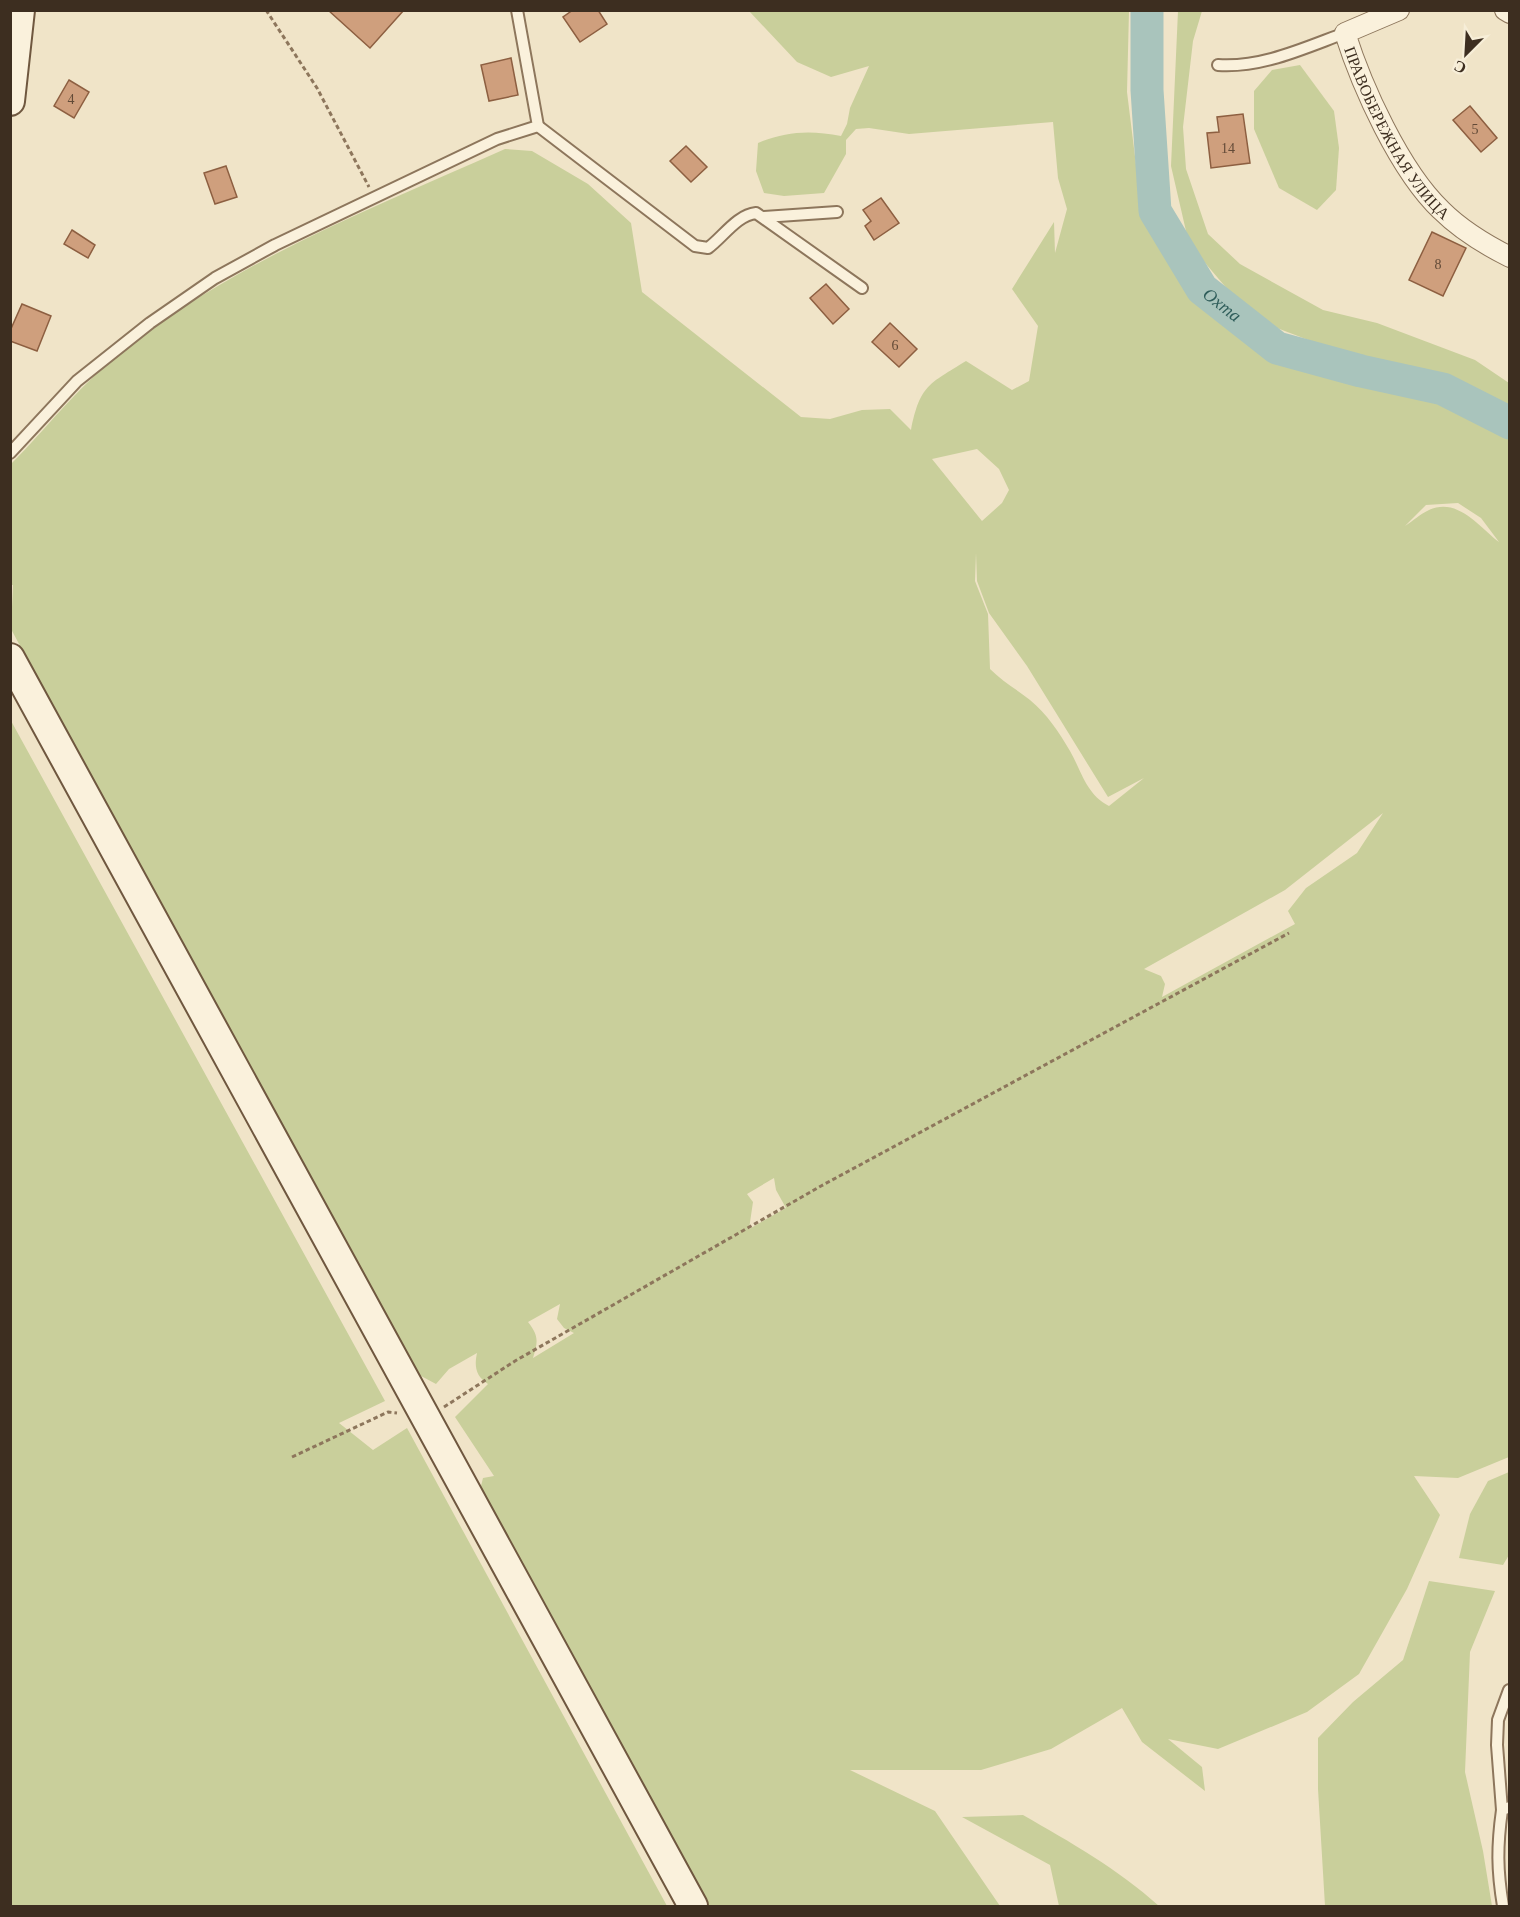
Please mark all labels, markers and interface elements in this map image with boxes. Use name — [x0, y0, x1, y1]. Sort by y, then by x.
north arrow — [1436, 24, 1496, 84]
street label: ПРАВОБЕРЕЖНАЯ УЛИЦА — [1341, 44, 1453, 223]
text: С — [1451, 57, 1469, 77]
house number: 4 — [68, 92, 75, 107]
house number: 5 — [1472, 122, 1479, 137]
house number: 14 — [1221, 141, 1235, 156]
house number: 8 — [1435, 257, 1442, 272]
water label: Охта — [1199, 284, 1245, 326]
house number: 6 — [892, 338, 899, 353]

